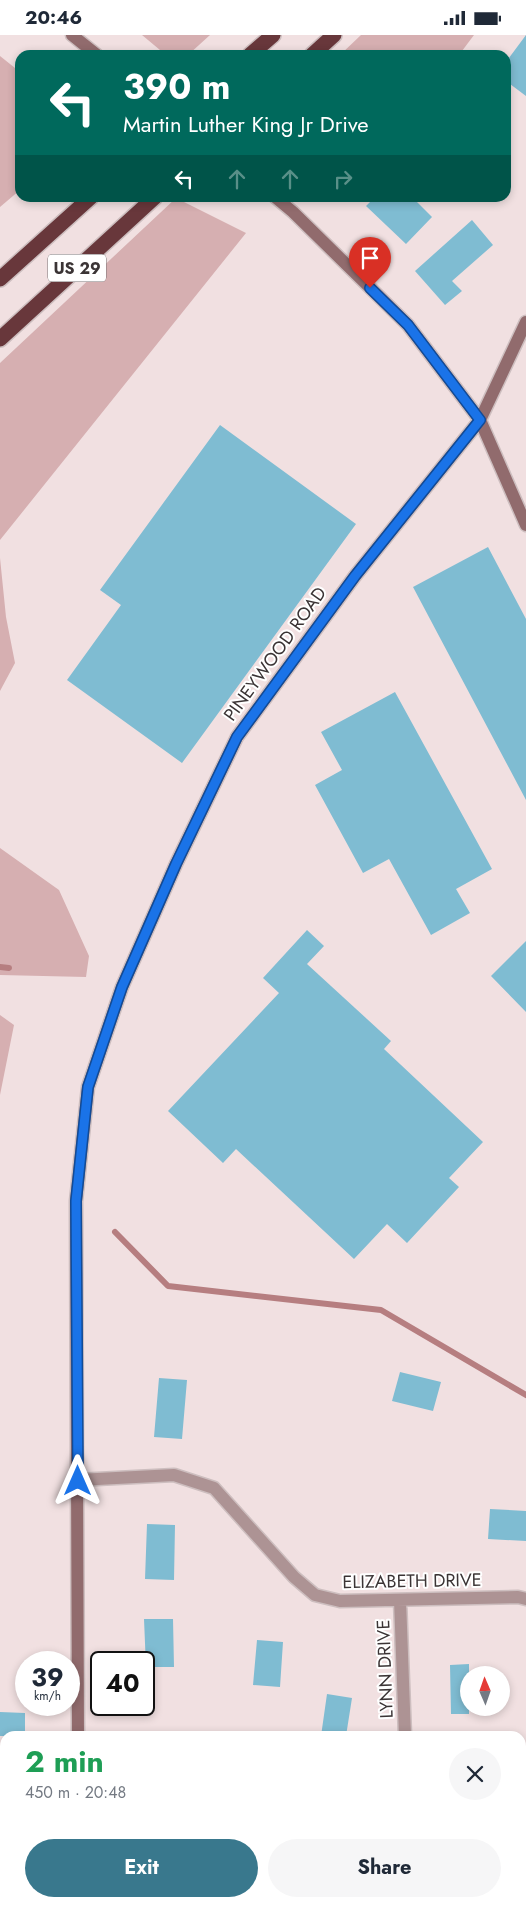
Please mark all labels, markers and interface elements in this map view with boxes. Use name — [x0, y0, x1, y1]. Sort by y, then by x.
text: 20:46 — [25, 4, 82, 31]
text: 390 m — [123, 62, 231, 112]
icon: left — [40, 70, 105, 135]
text: Martin Luther King Jr Drive — [123, 108, 369, 140]
icon: left — [170, 165, 198, 193]
icon: ahead — [223, 165, 251, 193]
icon: ahead — [276, 165, 304, 193]
icon: right — [329, 165, 357, 193]
pin — [349, 237, 391, 288]
icon: arrive — [356, 244, 384, 272]
road number: US 29 — [48, 255, 106, 282]
street label: PINEYWOOD ROAD — [217, 582, 333, 726]
position arrow — [51, 1454, 103, 1506]
street label: ELIZABETH DRIVE — [342, 1567, 482, 1595]
street label: LYNN DRIVE — [370, 1619, 400, 1719]
speed limit sign: 40 — [90, 1651, 155, 1716]
text: 39 — [31, 1659, 64, 1695]
north arrow — [460, 1666, 510, 1716]
map controls — [460, 1666, 510, 1716]
text: km/h — [34, 1687, 61, 1705]
text: 2 min — [25, 1740, 104, 1783]
button: close — [449, 1748, 501, 1800]
text: 450 m · 20:48 — [25, 1781, 126, 1804]
button: Exit — [25, 1839, 258, 1897]
button: Share — [268, 1839, 501, 1897]

